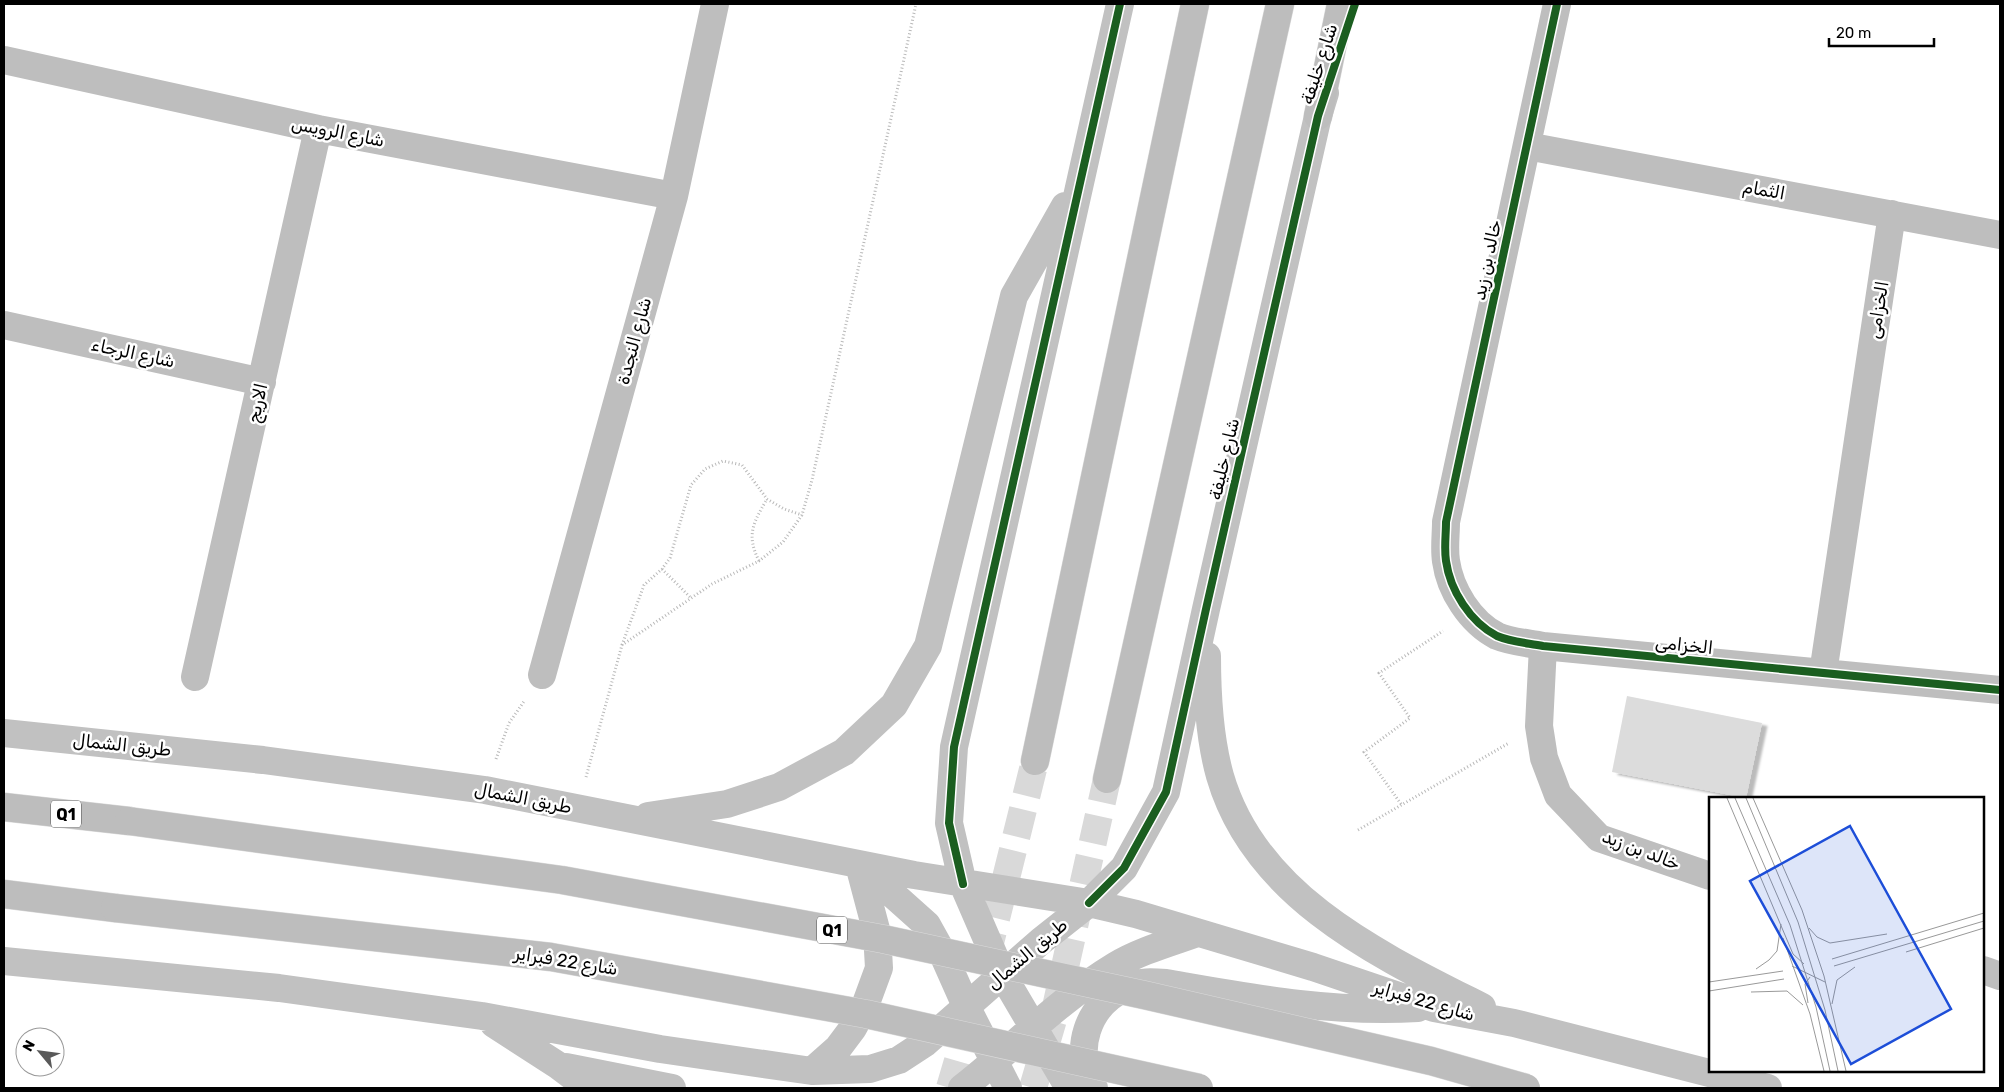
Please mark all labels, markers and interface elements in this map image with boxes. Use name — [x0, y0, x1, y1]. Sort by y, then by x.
scale bar — [1829, 15, 1934, 47]
street label: شارع خليفة — [1296, 21, 1343, 107]
text: 20 m — [1836, 24, 1871, 42]
street label: شارع الرويس — [289, 112, 386, 153]
street label: الثمام — [1741, 175, 1787, 205]
street label: خالد بن زيد — [1468, 218, 1506, 302]
street label: الخزامى — [1863, 280, 1893, 340]
street label: شارع النجدة — [612, 295, 657, 387]
street label: شارع الرجاء — [89, 333, 177, 374]
street label: الاريج — [242, 381, 273, 425]
street label: شارع خليفة — [1204, 416, 1245, 502]
street label: الخزامى — [1654, 631, 1714, 659]
street label: طريق الشمال — [72, 729, 172, 761]
street label: طريق الشمال — [472, 778, 574, 818]
inset map — [1709, 797, 1984, 1072]
road number: Q1 — [51, 801, 81, 828]
street label: خالد بن زيد — [1599, 825, 1683, 875]
street label: طريق الشمال — [982, 914, 1072, 994]
road number: Q1 — [817, 916, 847, 944]
street label: شارع 22 فبراير — [511, 942, 619, 981]
street label: شارع 22 فبراير — [1369, 976, 1477, 1027]
north arrow — [15, 1027, 65, 1077]
text: N — [19, 1037, 39, 1054]

